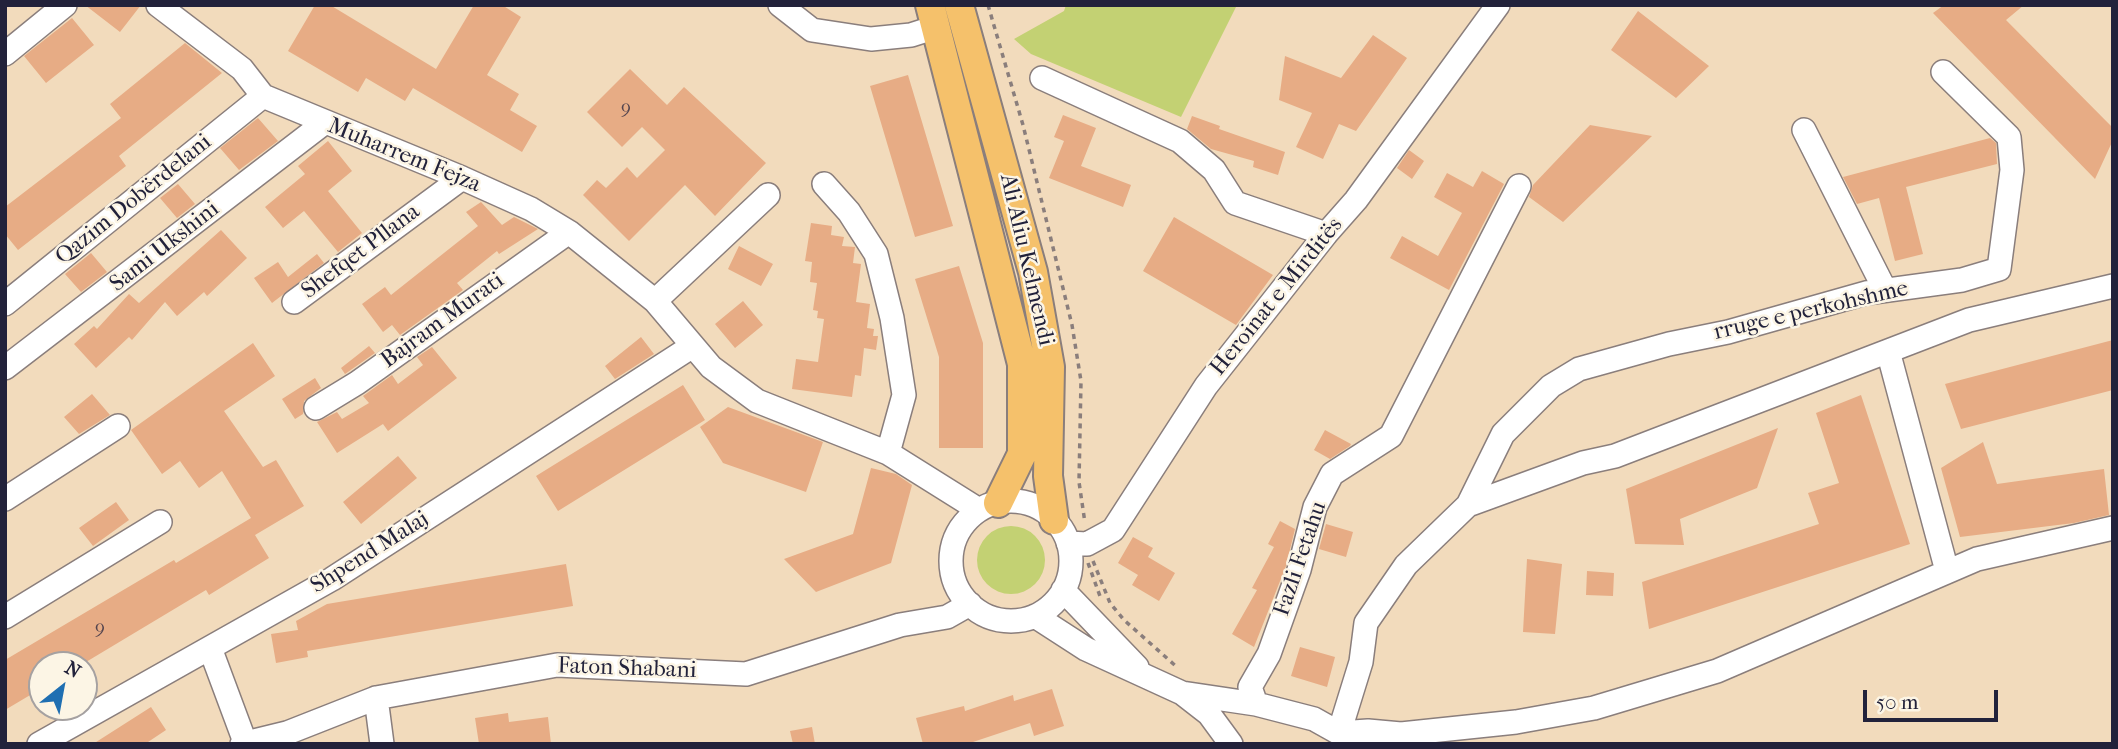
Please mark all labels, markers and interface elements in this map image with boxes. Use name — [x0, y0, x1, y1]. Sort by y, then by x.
house number: 9 — [621, 97, 631, 119]
street label: Muharrem Fejza — [323, 113, 485, 199]
street label: Qazim Dobërdelani — [51, 129, 217, 271]
street label: Ali Aliu Kelmendi — [993, 171, 1059, 349]
street label: Sami Ukshini — [105, 196, 225, 298]
street label: Shefqet Pllana — [296, 199, 426, 305]
street label: Heroinat e Mirditës — [1205, 212, 1349, 382]
street label: Bajram Murati — [376, 267, 510, 375]
street label: rruge e perkohshme — [1711, 275, 1911, 347]
street label: Fazli Fetahu — [1269, 498, 1333, 620]
street label: Shpend Malaj — [306, 506, 434, 600]
house number: 9 — [95, 617, 105, 639]
north arrow — [28, 651, 98, 721]
street label: Faton Shabani — [557, 653, 697, 685]
text: N — [61, 657, 85, 683]
scale bar — [1866, 676, 2001, 720]
text: 50 m — [1876, 690, 1919, 714]

